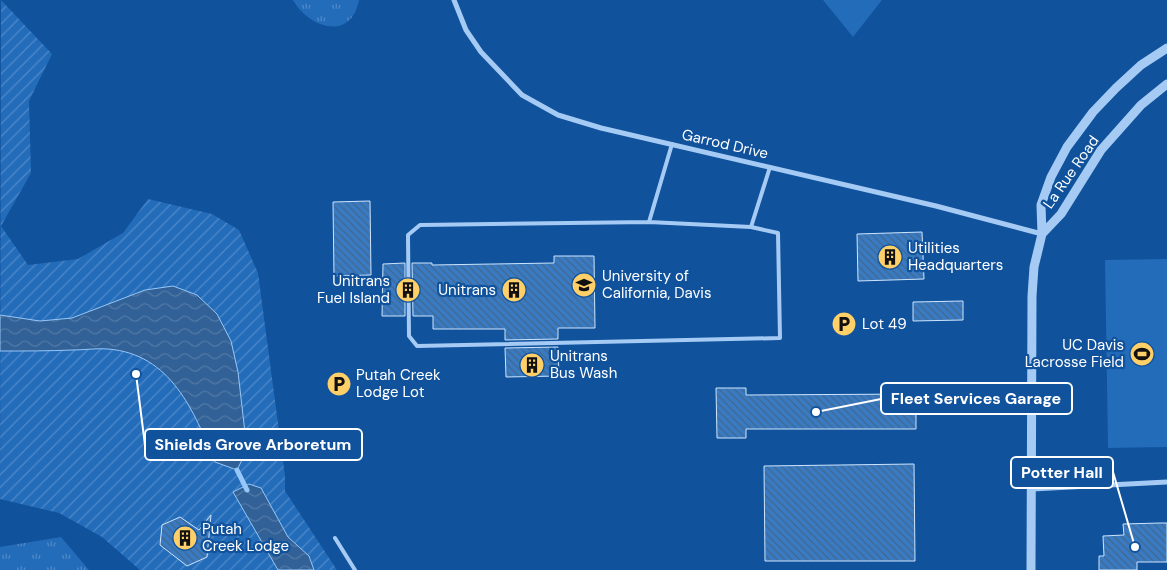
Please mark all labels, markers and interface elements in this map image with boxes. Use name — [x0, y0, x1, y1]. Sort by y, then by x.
street label: Garrod Drive — [680, 124, 770, 164]
street label: La Rue Road — [1038, 131, 1104, 213]
place label: Utilities Headquarters — [908, 238, 1003, 275]
building icon: Utilities Headquarters — [877, 244, 903, 270]
place label: University of California, Davis — [602, 266, 711, 303]
place label: Unitrans Fuel Island — [317, 271, 390, 308]
school or university icon: University of California, Davis — [571, 272, 597, 298]
building icon: Unitrans Fuel Island — [395, 277, 421, 303]
building icon: Unitrans — [501, 277, 527, 303]
place label: Unitrans — [438, 280, 496, 300]
parking icon: Lot 49 — [831, 311, 857, 337]
place label: Lot 49 — [862, 314, 907, 334]
place label: UC Davis Lacrosse Field — [1025, 335, 1124, 372]
sports icon: UC Davis Lacrosse Field — [1129, 341, 1155, 367]
place label: Unitrans Bus Wash — [550, 346, 617, 383]
building icon: Unitrans Bus Wash — [519, 352, 545, 378]
place label: Putah Creek Lodge Lot — [356, 365, 441, 402]
parking icon: Putah Creek Lodge Lot — [326, 371, 352, 397]
callout: Fleet Services Garage — [881, 383, 1072, 414]
text: Fleet Services Garage — [891, 388, 1061, 409]
callout: Shields Grove Arboretum — [145, 429, 362, 460]
text: Shields Grove Arboretum — [155, 434, 351, 455]
callout: Potter Hall — [1011, 457, 1113, 488]
text: Potter Hall — [1021, 462, 1103, 483]
place label: Putah Creek Lodge — [202, 519, 289, 556]
building icon: Putah Creek Lodge — [172, 525, 198, 551]

